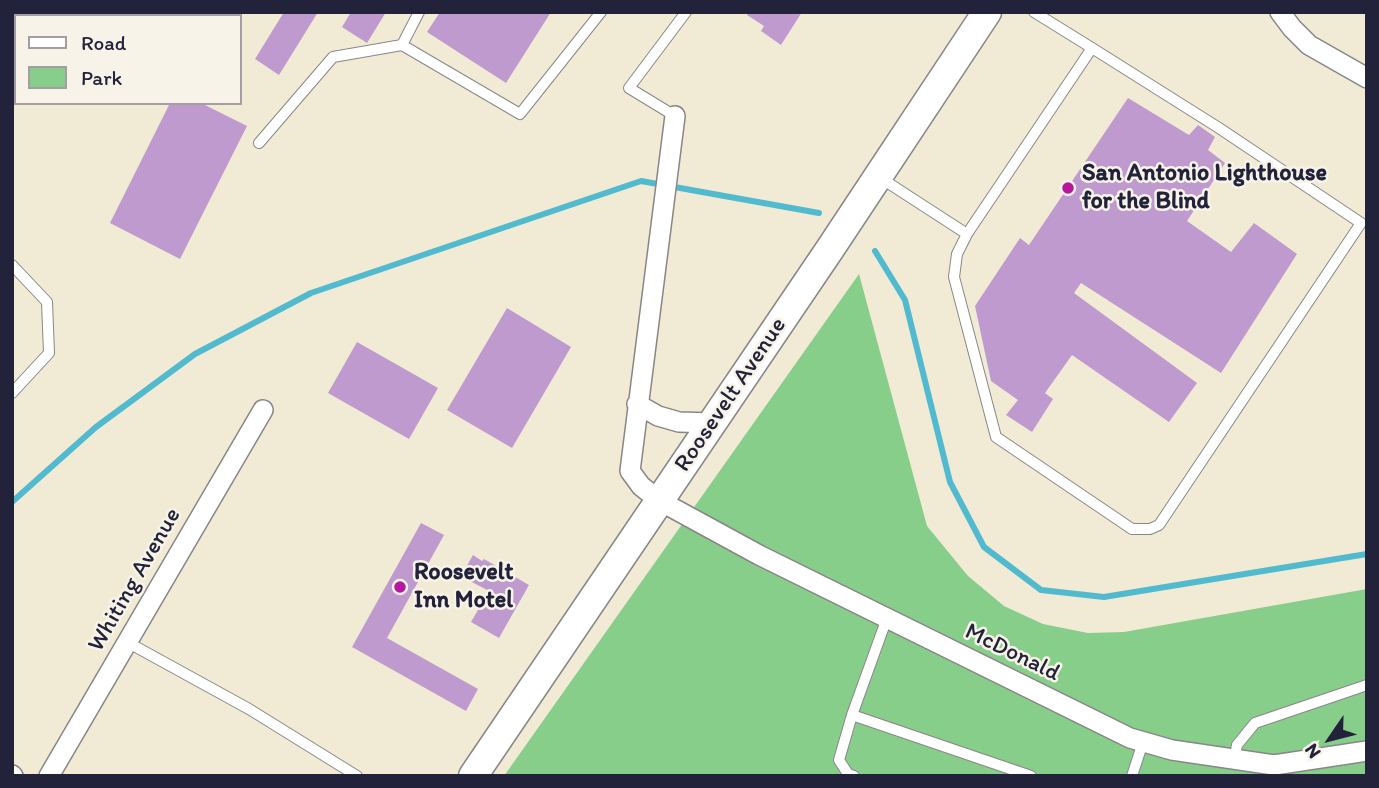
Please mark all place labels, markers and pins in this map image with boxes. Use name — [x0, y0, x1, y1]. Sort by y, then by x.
place label: San Antonio Lighthouse for the Blind — [1082, 160, 1327, 216]
marker: San Antonio Lighthouse for the Blind — [1060, 180, 1076, 196]
place label: Roosevelt Inn Motel — [414, 559, 513, 615]
marker: Roosevelt Inn Motel — [392, 579, 408, 595]

